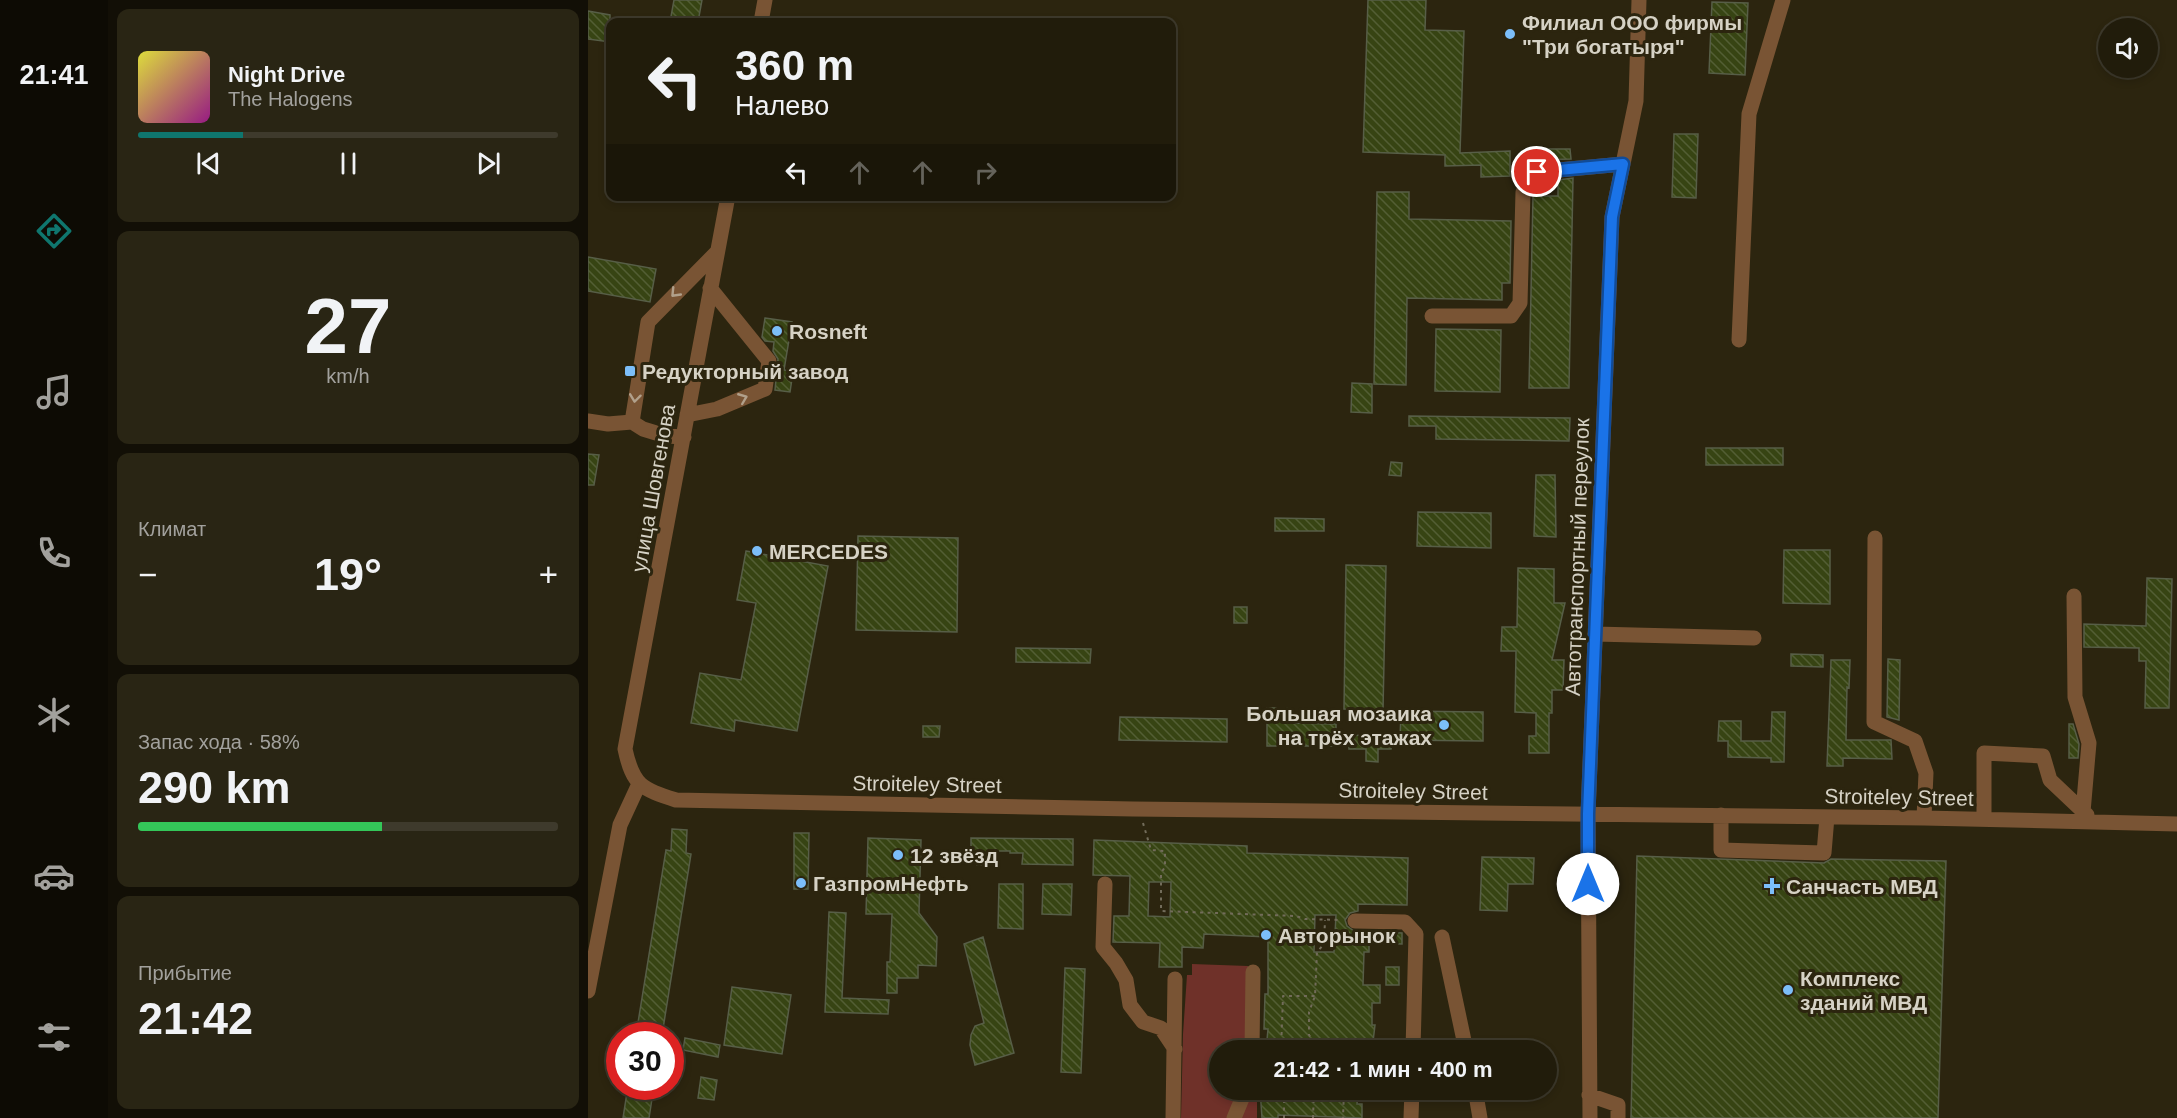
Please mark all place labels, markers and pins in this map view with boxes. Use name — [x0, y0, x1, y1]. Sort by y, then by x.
place label: Филиал ООО фирмы "Три богатыря" — [1522, 11, 1742, 58]
marker: Филиал ООО фирмы "Три богатыря" — [1503, 27, 1517, 41]
pin — [1511, 146, 1562, 197]
place label: Rosneft — [789, 320, 867, 343]
marker: Rosneft — [770, 324, 784, 338]
place label: Редукторный завод — [642, 360, 848, 383]
marker: Редукторный завод — [623, 364, 637, 378]
place label: MERCEDES — [769, 540, 888, 563]
marker: MERCEDES — [750, 544, 764, 558]
place label: Большая мозаика на трёх этажах — [1246, 702, 1432, 749]
marker: Большая мозаика на трёх этажах — [1437, 718, 1451, 732]
place label: 12 звёзд — [910, 844, 998, 867]
marker: 12 звёзд — [891, 848, 905, 862]
place label: ГазпромНефть — [813, 872, 969, 895]
place label: Санчасть МВД — [1786, 875, 1938, 898]
marker: ГазпромНефть — [794, 876, 808, 890]
marker: Санчасть МВД — [1763, 877, 1781, 895]
place label: Авторынок — [1278, 924, 1396, 947]
marker: Авторынок — [1259, 928, 1273, 942]
place label: Комплекс зданий МВД — [1800, 967, 1927, 1014]
marker: Комплекс зданий МВД — [1781, 983, 1795, 997]

